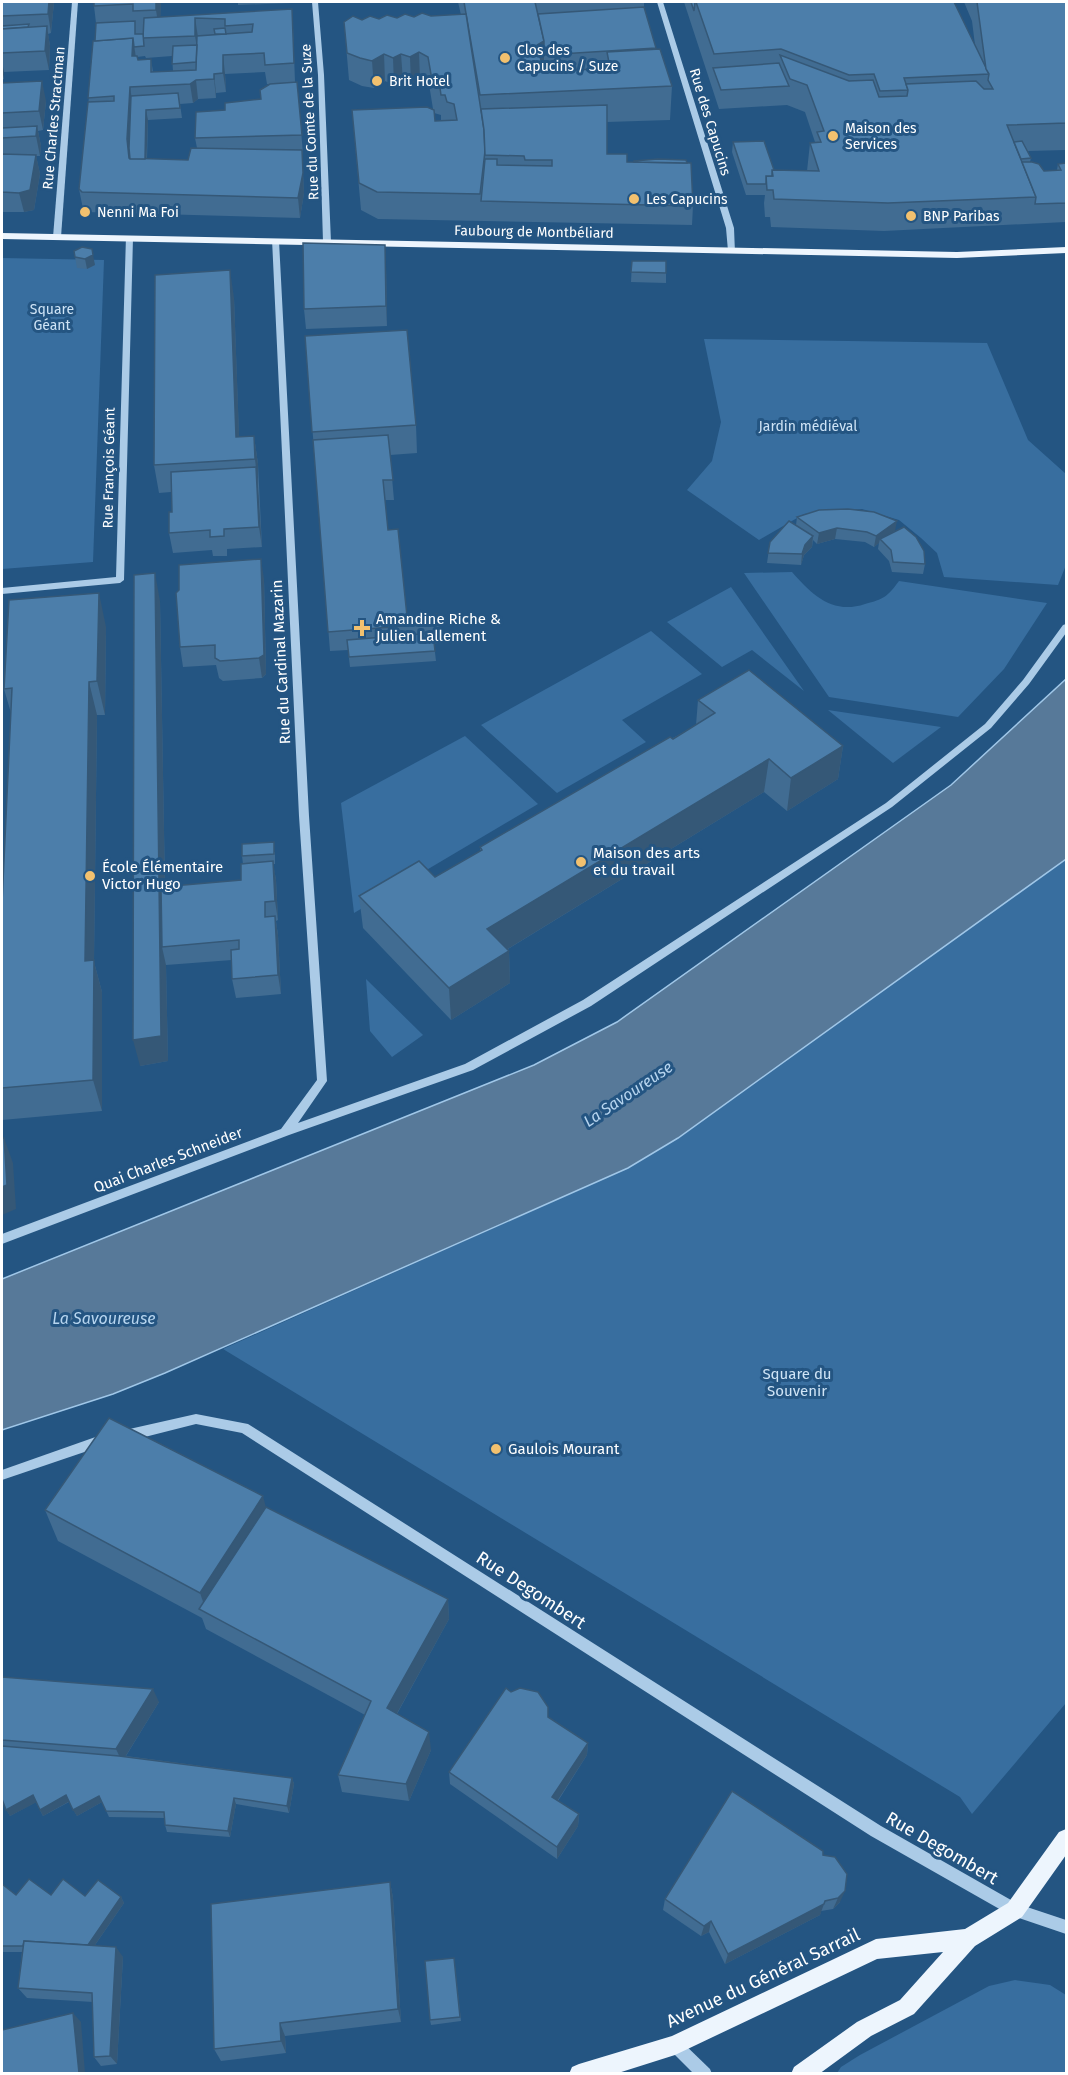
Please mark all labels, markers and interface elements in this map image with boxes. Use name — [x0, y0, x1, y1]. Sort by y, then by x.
place label: Clos des Capucins / Suze — [517, 42, 618, 75]
street label: Rue du Comte de la Suze — [297, 43, 323, 201]
street label: Rue Charles Stractman — [39, 46, 69, 190]
marker: Clos des Capucins / Suze — [498, 51, 512, 65]
street label: Rue des Capucins — [686, 66, 735, 178]
place label: Brit Hotel — [389, 73, 450, 90]
marker: Brit Hotel — [370, 74, 384, 88]
place label: Maison des Services — [845, 120, 917, 153]
marker: Maison des Services — [826, 129, 840, 143]
place label: Les Capucins — [646, 191, 728, 208]
marker: Les Capucins — [627, 192, 641, 206]
place label: Nenni Ma Foi — [97, 204, 179, 221]
marker: Nenni Ma Foi — [78, 205, 92, 219]
place label: BNP Paribas — [923, 208, 1000, 225]
marker: BNP Paribas — [904, 209, 918, 223]
street label: Faubourg de Montbéliard — [454, 222, 614, 242]
park label: Square Géant — [30, 301, 74, 334]
street label: Rue François Géant — [99, 406, 119, 529]
park label: Jardin médiéval — [759, 418, 857, 435]
street label: Rue du Cardinal Mazarin — [268, 579, 294, 745]
place label: Amandine Riche & Julien Lallement — [376, 610, 501, 645]
marker: Amandine Riche & Julien Lallement — [353, 619, 371, 637]
place label: Maison des arts et du travail — [593, 844, 700, 879]
marker: Maison des arts et du travail — [574, 855, 588, 869]
place label: École Élémentaire Victor Hugo — [102, 858, 223, 893]
marker: École Élémentaire Victor Hugo — [83, 869, 97, 883]
water label: La Savoureuse — [580, 1057, 676, 1131]
street label: Quai Charles Schneider — [91, 1123, 245, 1197]
water label: La Savoureuse — [52, 1309, 156, 1328]
park label: Square du Souvenir — [762, 1365, 832, 1400]
place label: Gaulois Mourant — [508, 1440, 620, 1458]
marker: Gaulois Mourant — [489, 1442, 503, 1456]
street label: Rue Degombert — [472, 1546, 590, 1634]
street label: Rue Degombert — [882, 1807, 1003, 1889]
street label: Avenue du Général Sarrail — [663, 1923, 863, 2033]

